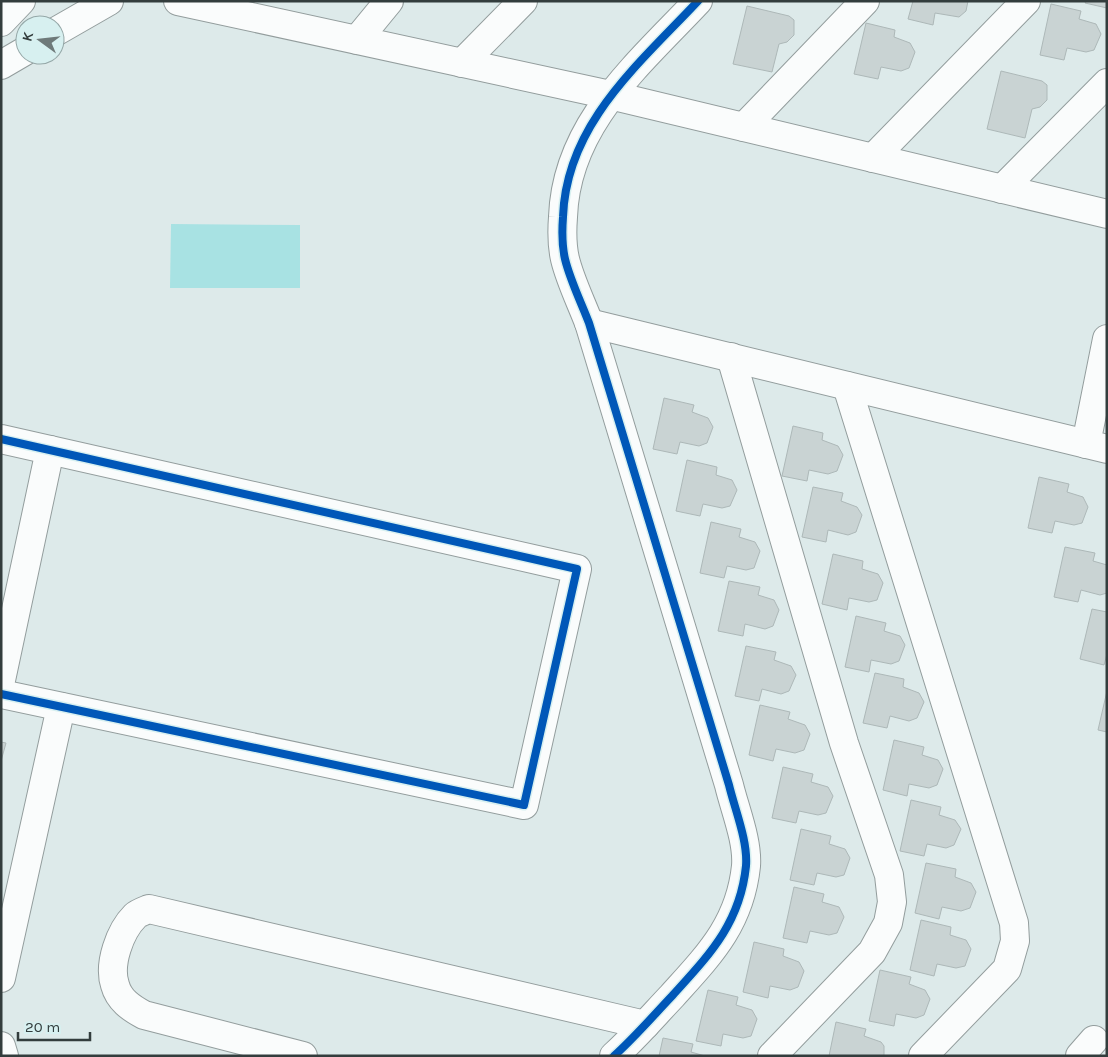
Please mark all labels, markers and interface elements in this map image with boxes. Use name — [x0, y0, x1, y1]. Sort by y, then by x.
north arrow — [15, 15, 65, 65]
text: K — [19, 29, 38, 43]
scale bar — [18, 1010, 90, 1042]
text: 20 m — [25, 1018, 60, 1036]

